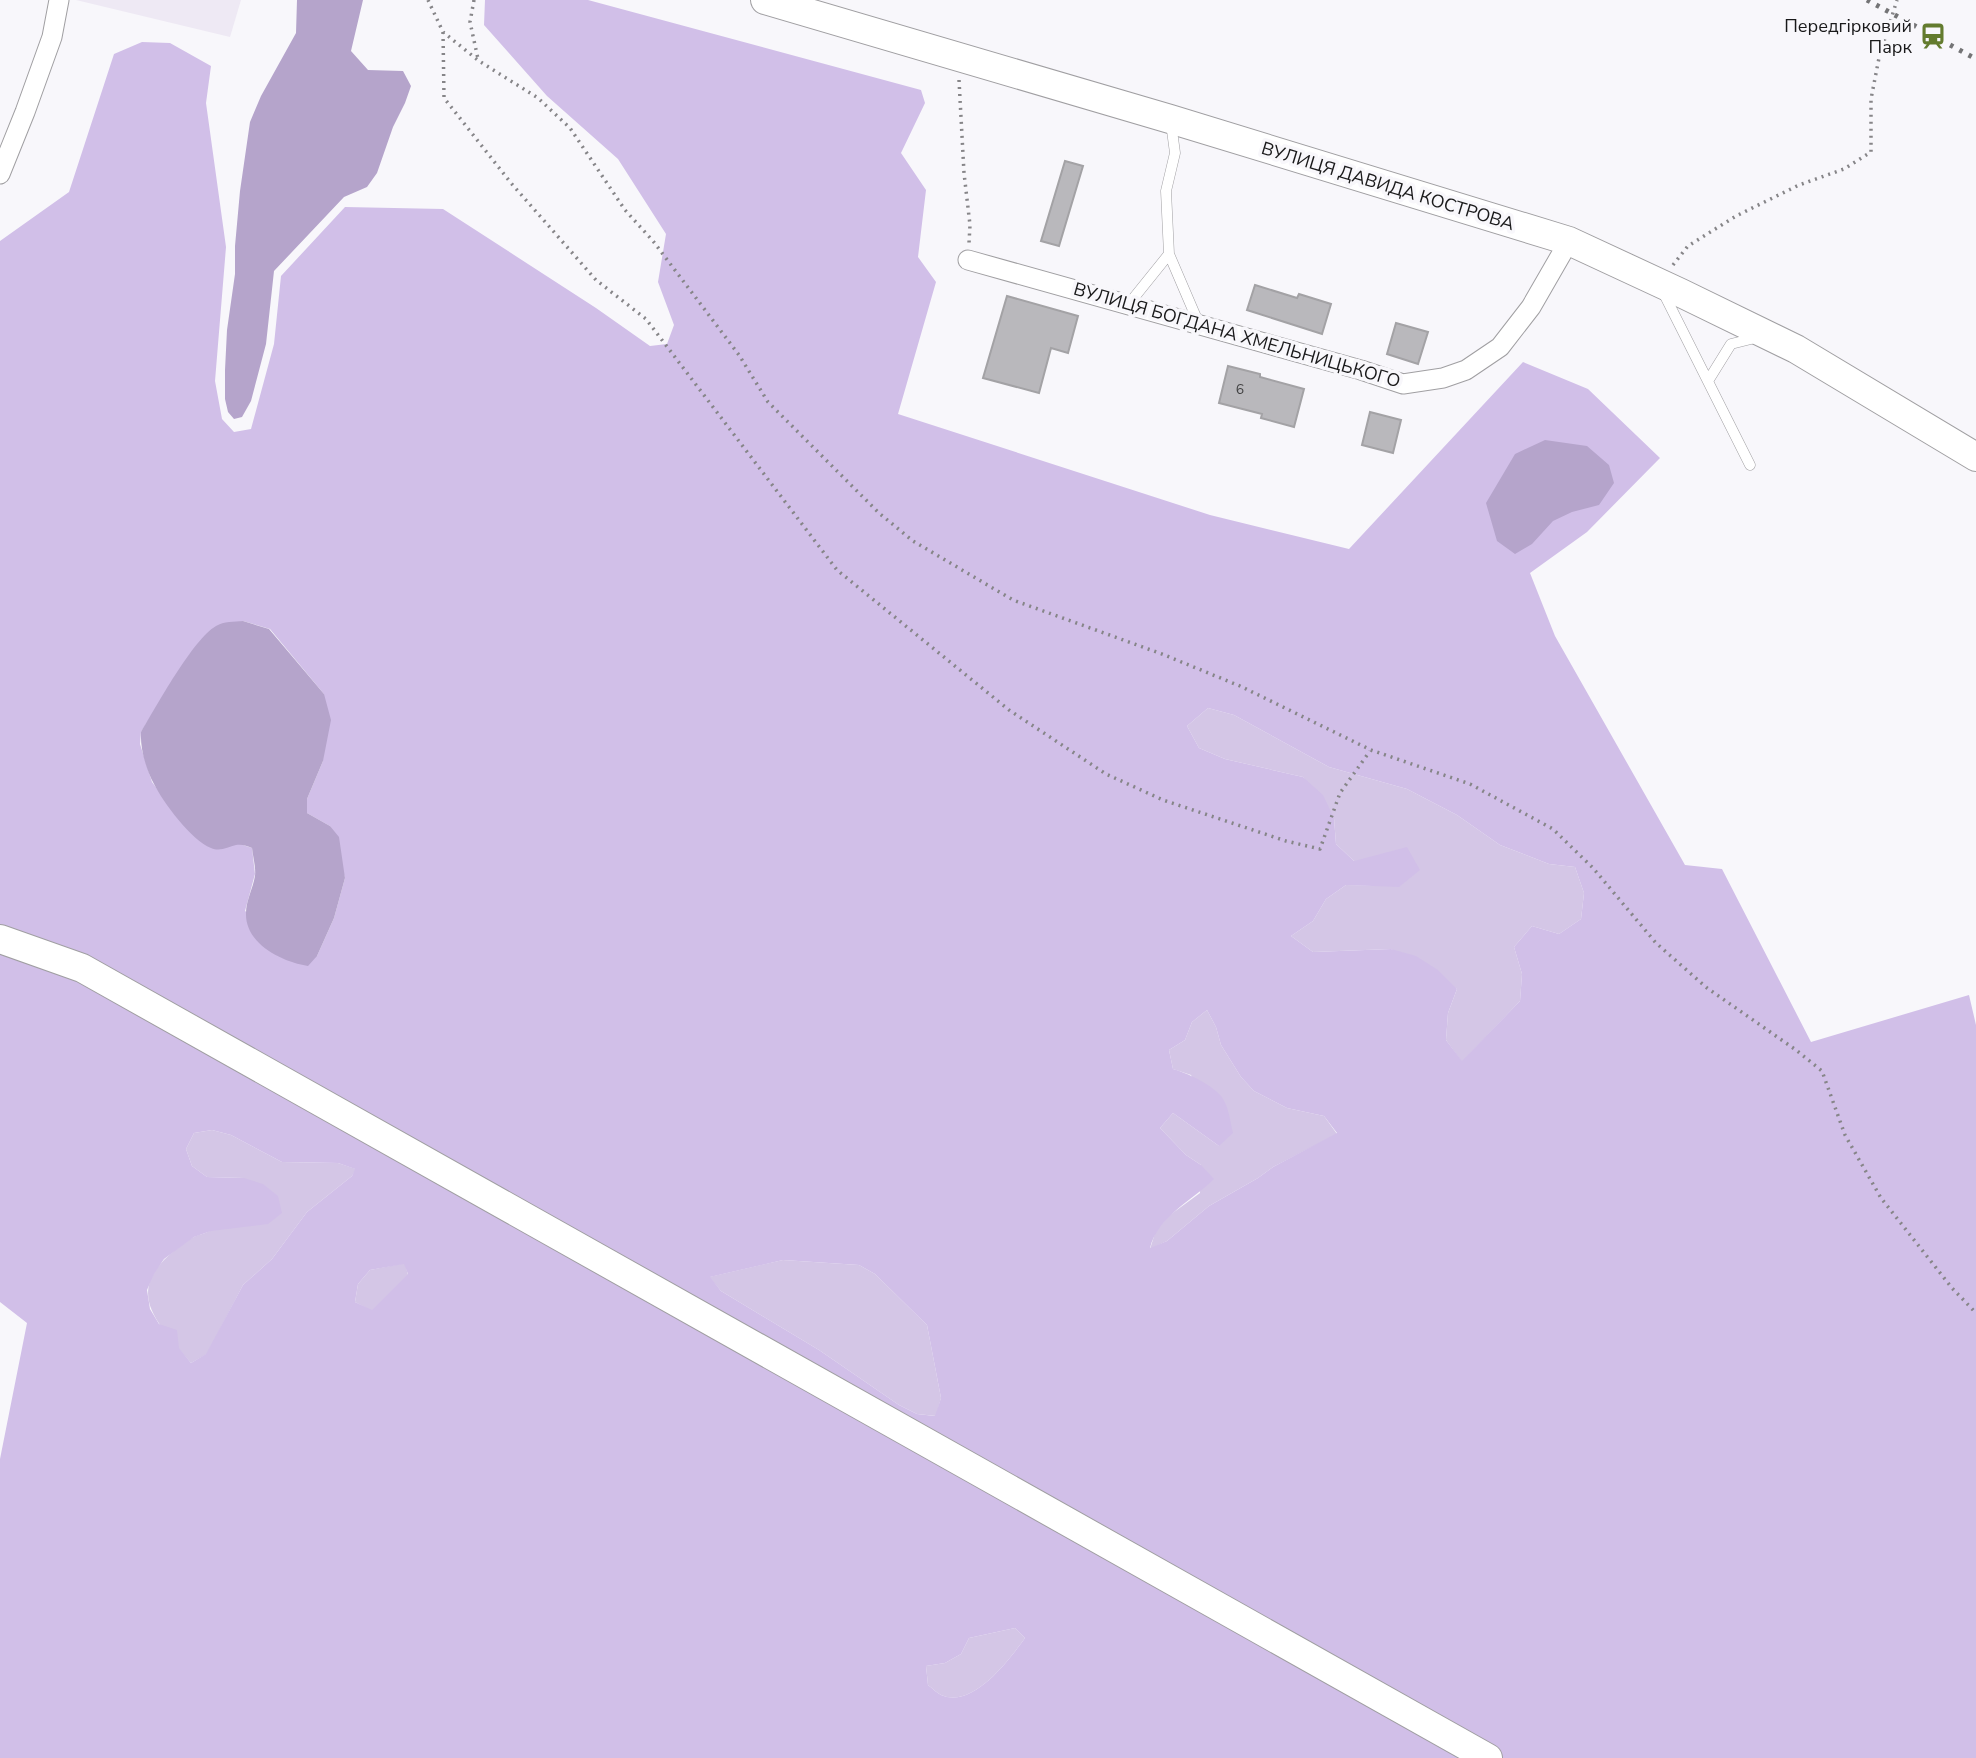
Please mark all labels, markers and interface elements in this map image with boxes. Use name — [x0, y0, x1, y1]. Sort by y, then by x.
place label: Передгірковий Парк — [1784, 14, 1913, 59]
station icon: Передгірковий Парк — [1918, 21, 1948, 51]
street label: ВУЛИЦЯ ДАВИДА КОСТРОВА — [1259, 136, 1517, 236]
street label: ВУЛИЦЯ БОГДАНА ХМЕЛЬНИЦЬКОГО — [1071, 277, 1403, 393]
house number: 6 — [1236, 380, 1244, 399]

